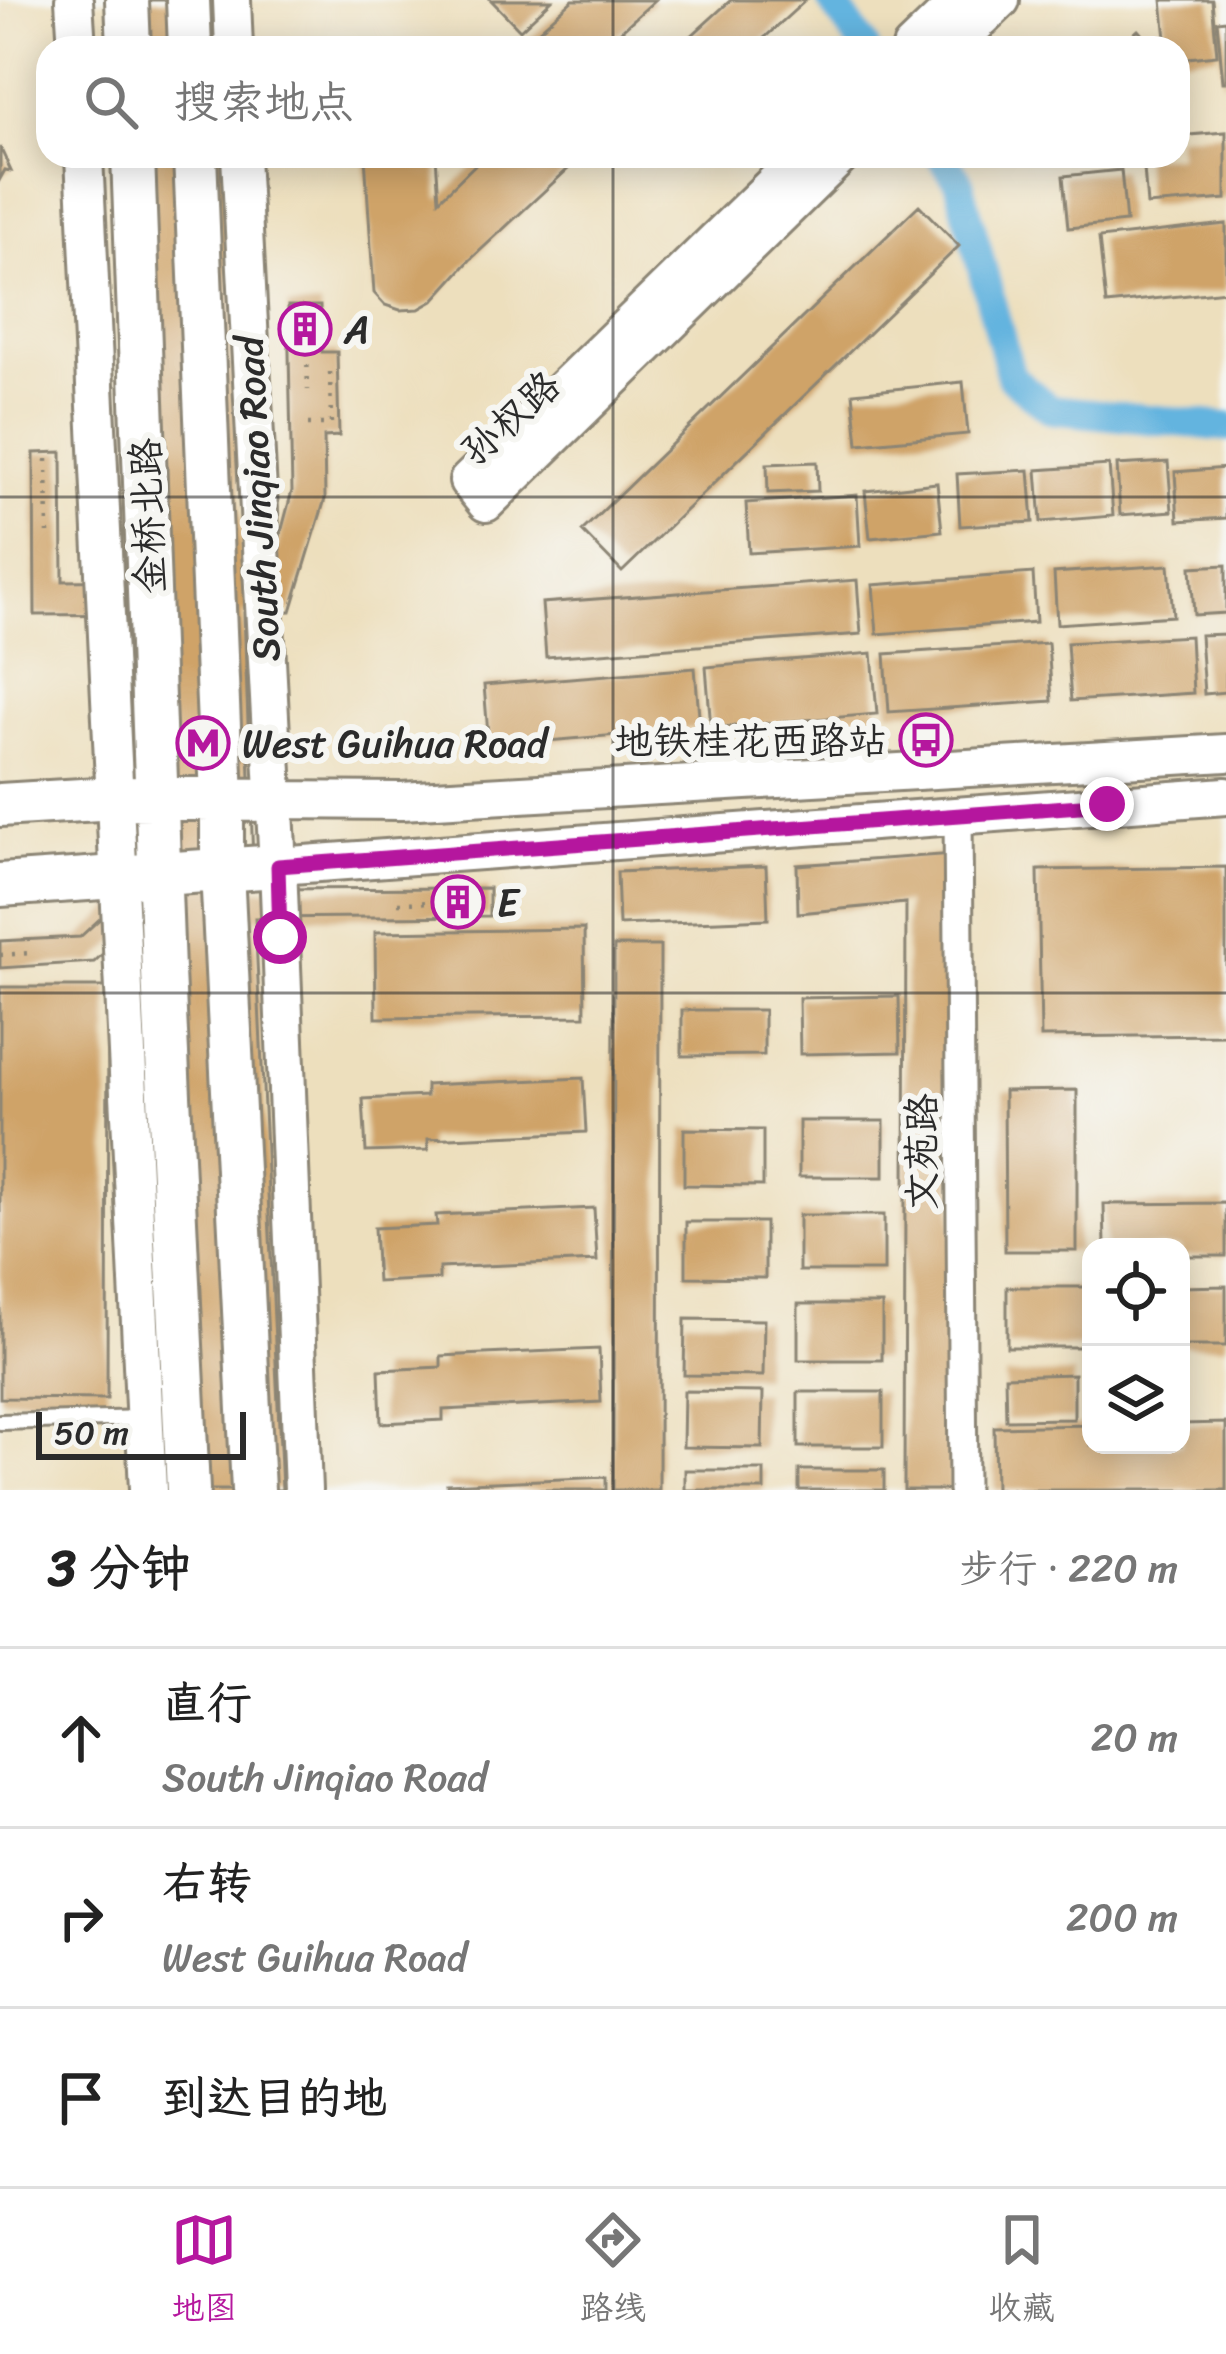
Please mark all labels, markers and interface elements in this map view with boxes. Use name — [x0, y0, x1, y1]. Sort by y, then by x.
search box — [36, 36, 1190, 168]
text: 搜索地点 — [174, 62, 354, 142]
icon: search — [78, 69, 144, 135]
place label: A — [343, 295, 370, 364]
building icon: A — [277, 301, 333, 357]
street label: South Jinqiao Road — [214, 332, 300, 663]
street label: 孙权路 — [444, 353, 577, 482]
street label: 金桥北路 — [110, 437, 185, 595]
place label: 地铁桂花西路站 — [614, 706, 887, 775]
place label: West Guihua Road — [242, 709, 550, 778]
bus stop icon: 地铁桂花西路站 — [898, 712, 954, 768]
metro station icon: West Guihua Road — [175, 715, 231, 771]
route end — [1080, 777, 1134, 831]
place label: E — [497, 868, 521, 937]
building icon: E — [430, 874, 486, 930]
route start — [253, 910, 307, 964]
street label: 文苑路 — [887, 1093, 956, 1211]
map controls — [1082, 1238, 1190, 1454]
button: locate — [1082, 1238, 1190, 1346]
button: layers — [1082, 1346, 1190, 1454]
text: 50 m — [54, 1404, 129, 1462]
scale bar — [36, 1406, 246, 1459]
text: 3 分钟 — [48, 1523, 191, 1613]
text: 步行 · 220 m — [960, 1534, 1178, 1603]
text: 直行 — [162, 1663, 252, 1743]
text: 20 m — [1091, 1703, 1178, 1772]
icon: ahead — [48, 1705, 114, 1771]
text: South Jinqiao Road — [162, 1743, 487, 1812]
text: 右转 — [162, 1843, 252, 1923]
text: 200 m — [1066, 1883, 1178, 1952]
icon: right — [48, 1885, 114, 1951]
text: West Guihua Road — [162, 1923, 467, 1992]
text: 到达目的地 — [162, 2058, 387, 2138]
icon: arrive — [48, 2065, 114, 2131]
tab: 地图 — [171, 2207, 237, 2337]
tab: 路线 — [580, 2207, 646, 2337]
tab: 收藏 — [989, 2207, 1055, 2337]

